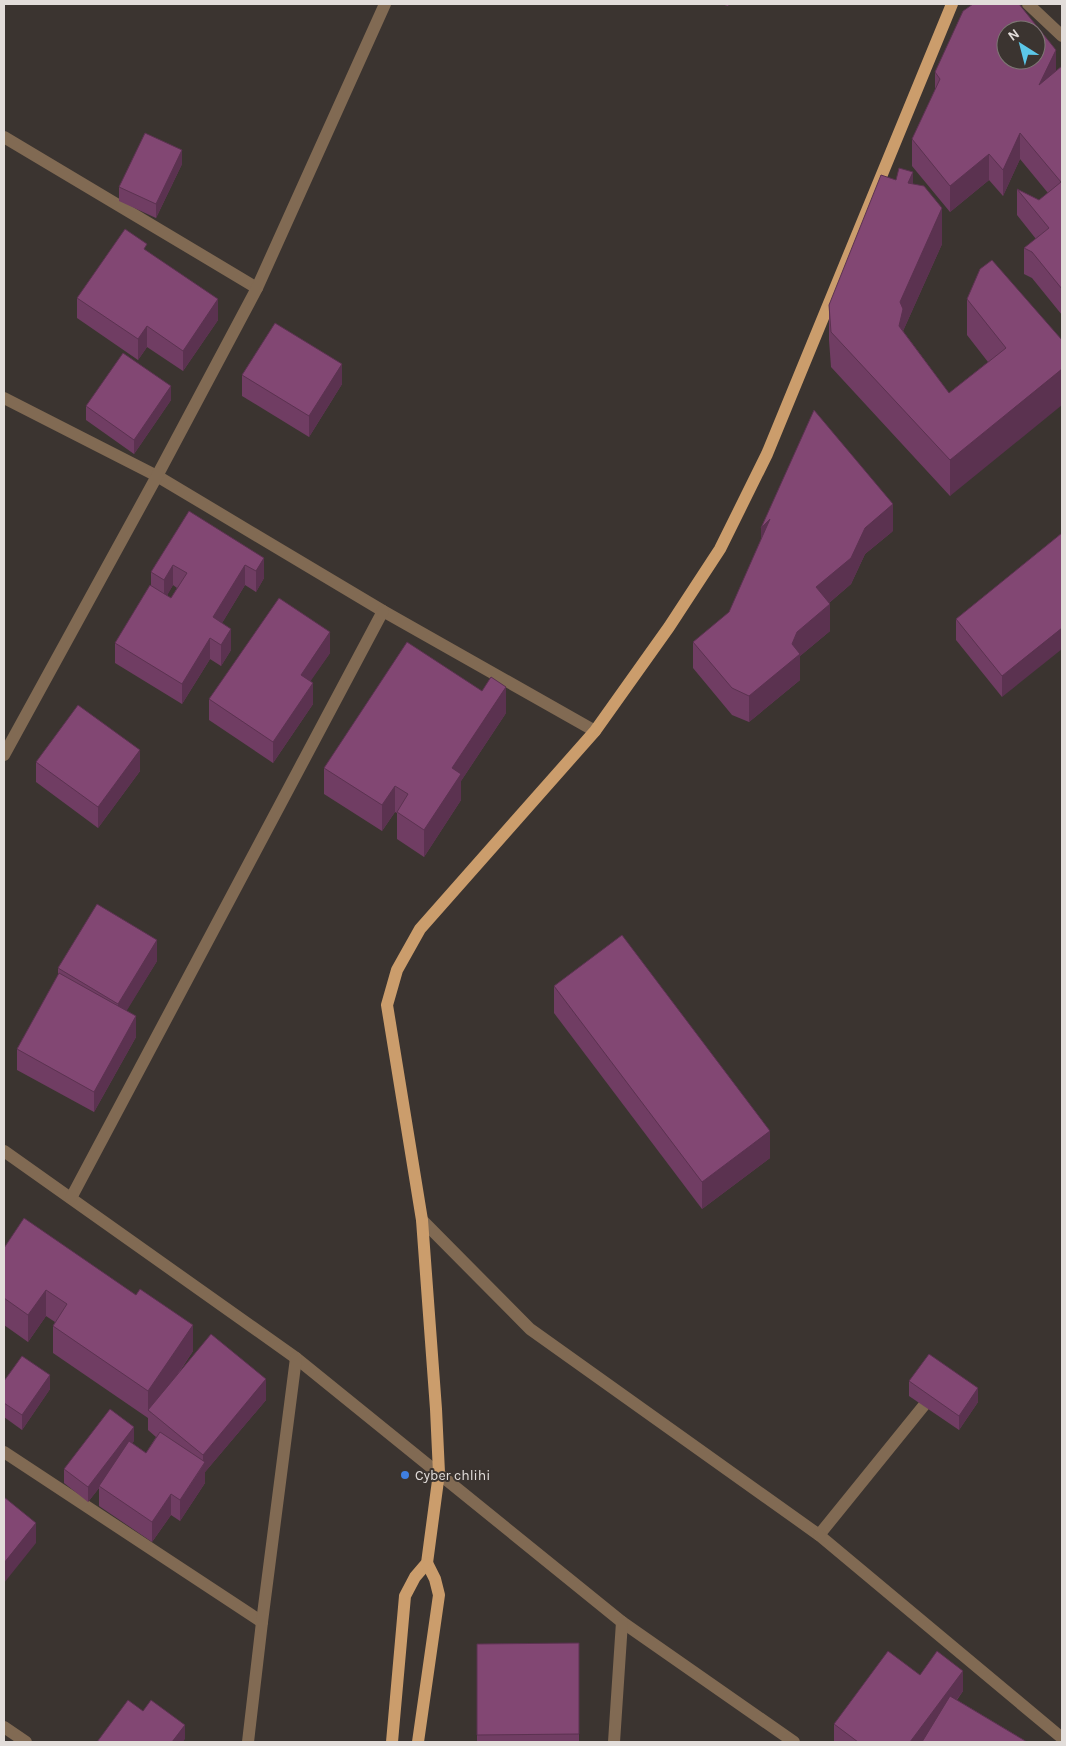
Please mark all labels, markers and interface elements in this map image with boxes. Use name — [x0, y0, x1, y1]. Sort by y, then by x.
north arrow — [996, 20, 1046, 70]
text: N — [1005, 25, 1023, 45]
place label: Cyber chlihi — [415, 1467, 490, 1484]
marker: Cyber chlihi — [399, 1469, 411, 1481]

